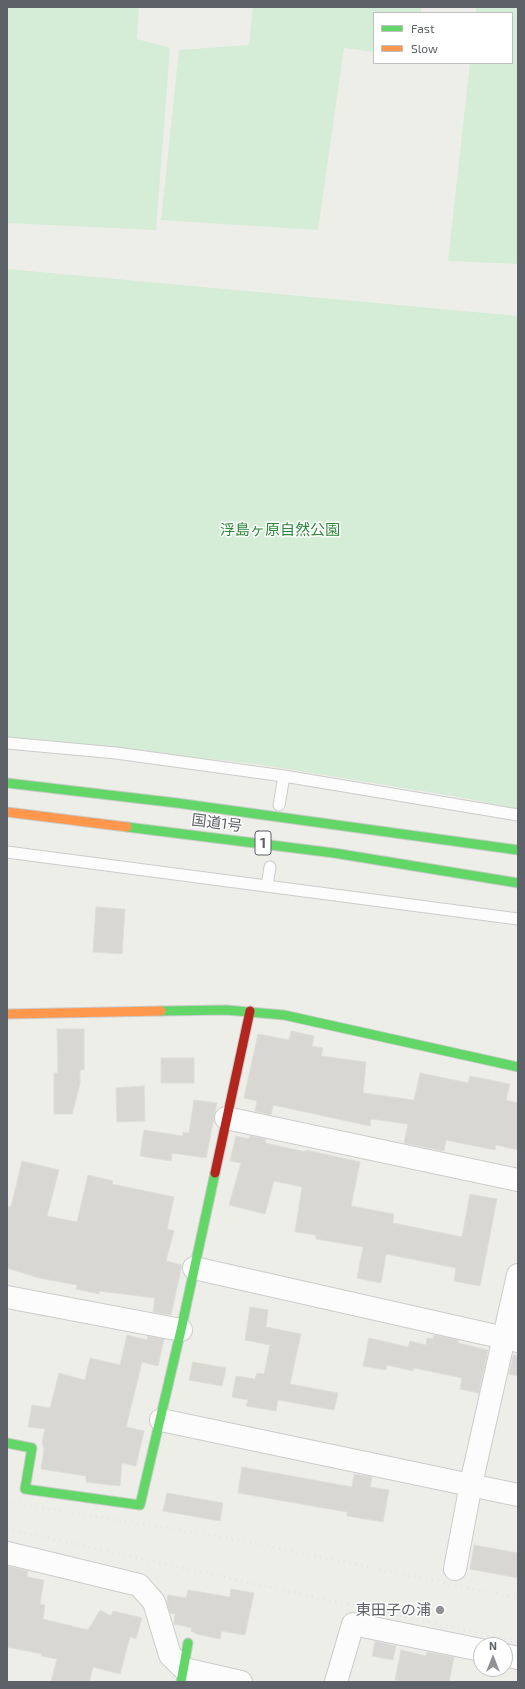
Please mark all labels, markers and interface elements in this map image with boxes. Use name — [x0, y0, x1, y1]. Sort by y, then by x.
legend — [373, 12, 513, 64]
text: Fast — [411, 21, 434, 35]
text: Slow — [411, 41, 438, 55]
park label: 浮島ヶ原自然公園 — [220, 521, 340, 539]
street label: 国道1号 — [191, 811, 243, 835]
road number: 1 — [255, 831, 271, 855]
place label: 東田子の浦 — [356, 1601, 431, 1619]
marker: 東田子の浦 — [434, 1604, 446, 1616]
north arrow — [473, 1637, 513, 1677]
text: N — [489, 1639, 497, 1652]

